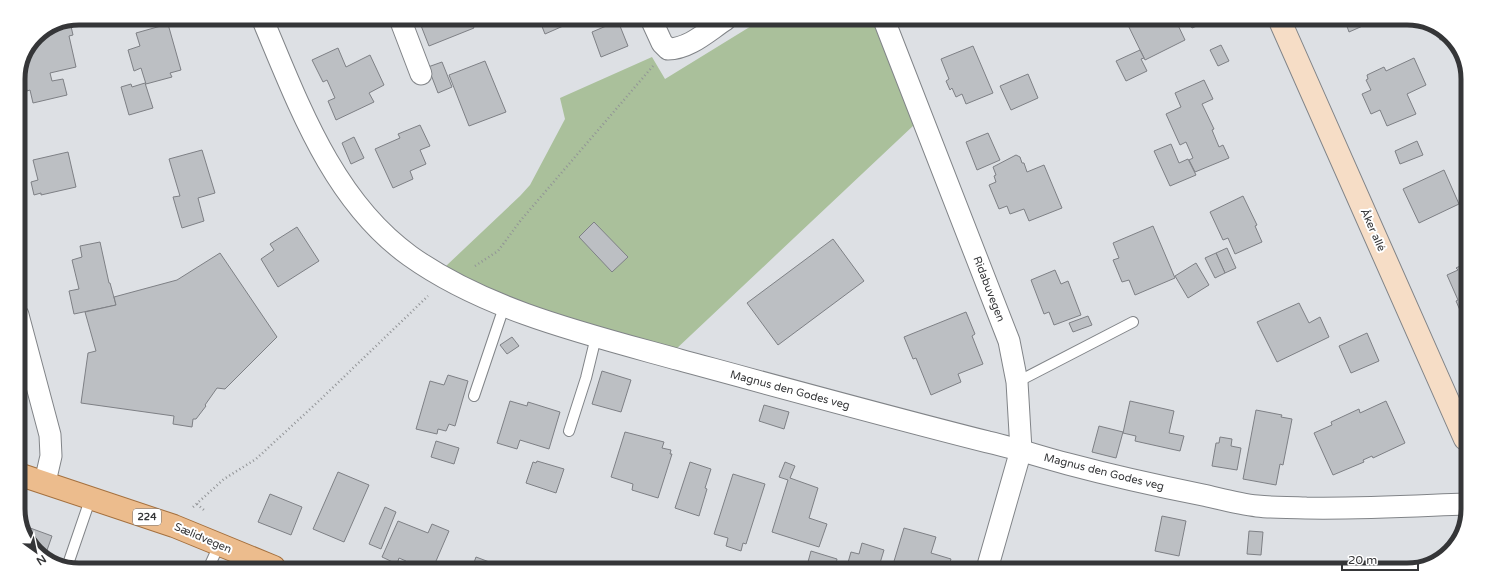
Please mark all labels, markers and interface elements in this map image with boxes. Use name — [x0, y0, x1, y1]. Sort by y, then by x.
street label: Åker allé — [1358, 206, 1389, 253]
street label: Ridabuvegen — [971, 254, 1007, 324]
street label: Magnus den Godes veg — [729, 368, 851, 412]
street label: Magnus den Godes veg — [1043, 451, 1165, 493]
road number: 224 — [133, 509, 161, 525]
street label: Sælidvegen — [172, 520, 234, 556]
north arrow — [16, 532, 56, 572]
scale bar — [1342, 546, 1418, 572]
text: N — [34, 552, 48, 568]
text: 20 m — [1348, 553, 1377, 567]

